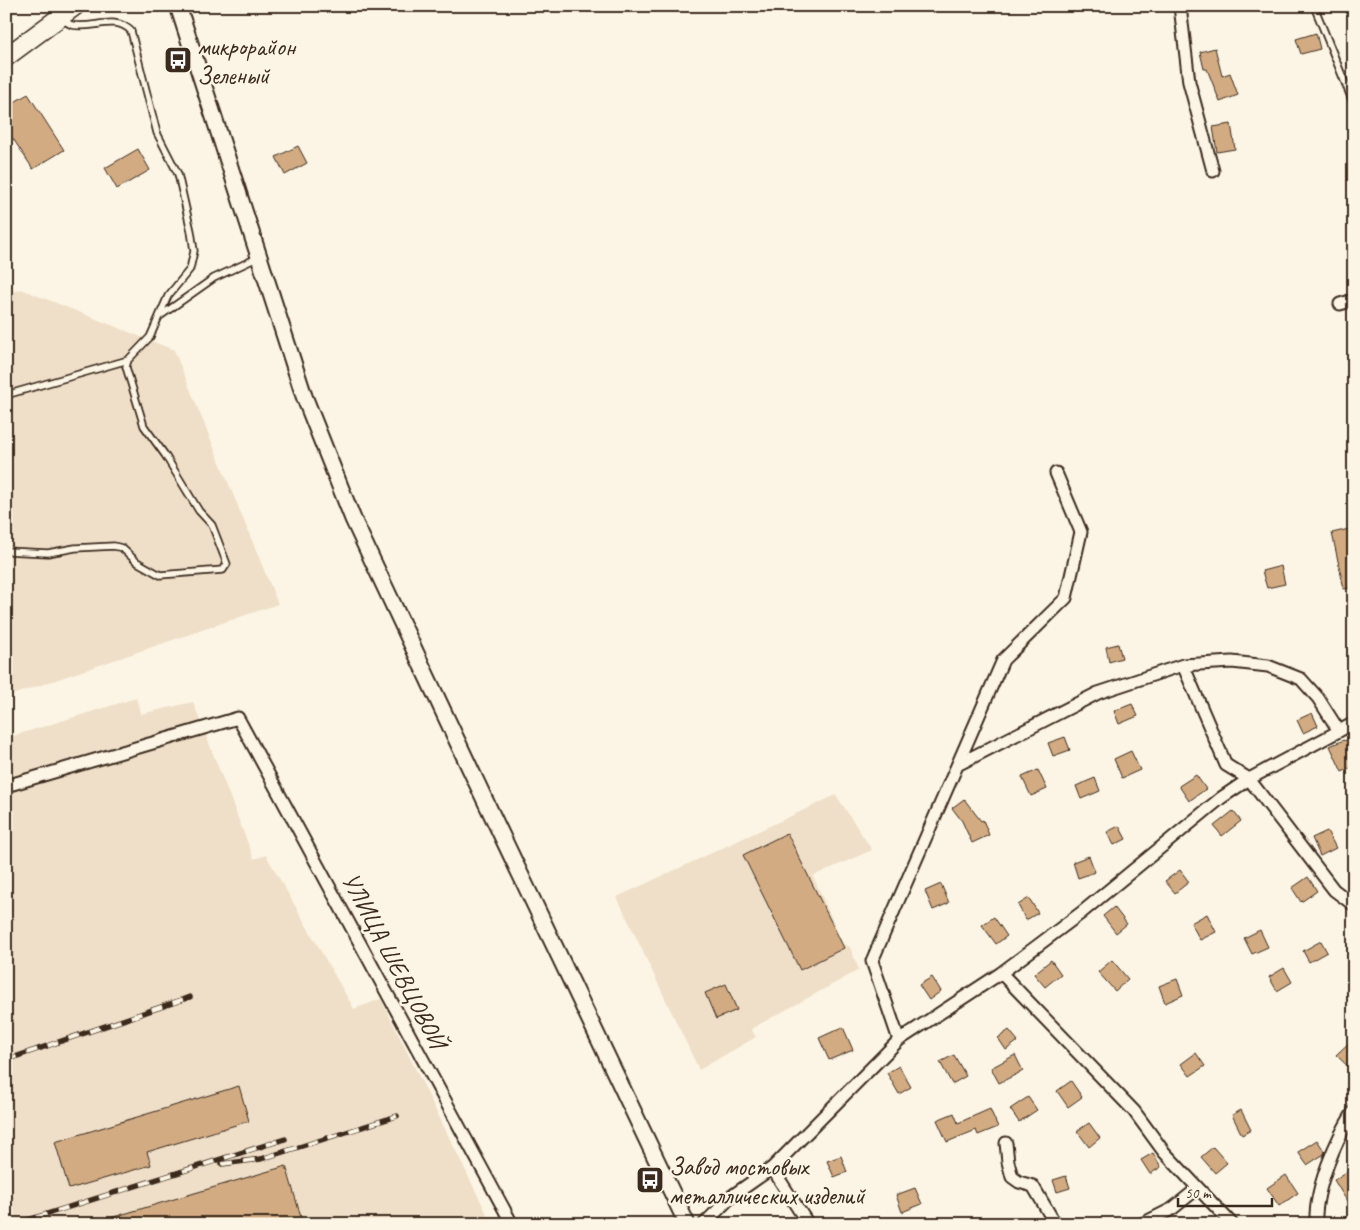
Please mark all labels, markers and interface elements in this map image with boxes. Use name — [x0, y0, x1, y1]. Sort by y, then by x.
place label: микрорайон Зеленый — [197, 31, 297, 92]
bus stop icon: микрорайон Зеленый — [163, 45, 193, 75]
street label: УЛИЦА ШЕВЦОВОЙ — [334, 867, 456, 1058]
place label: Завод мостовых металлических изделий — [669, 1151, 866, 1212]
bus stop icon: Завод мостовых металлических изделий — [635, 1165, 665, 1195]
scale bar — [1178, 1175, 1271, 1207]
text: 50 m — [1185, 1184, 1212, 1203]

